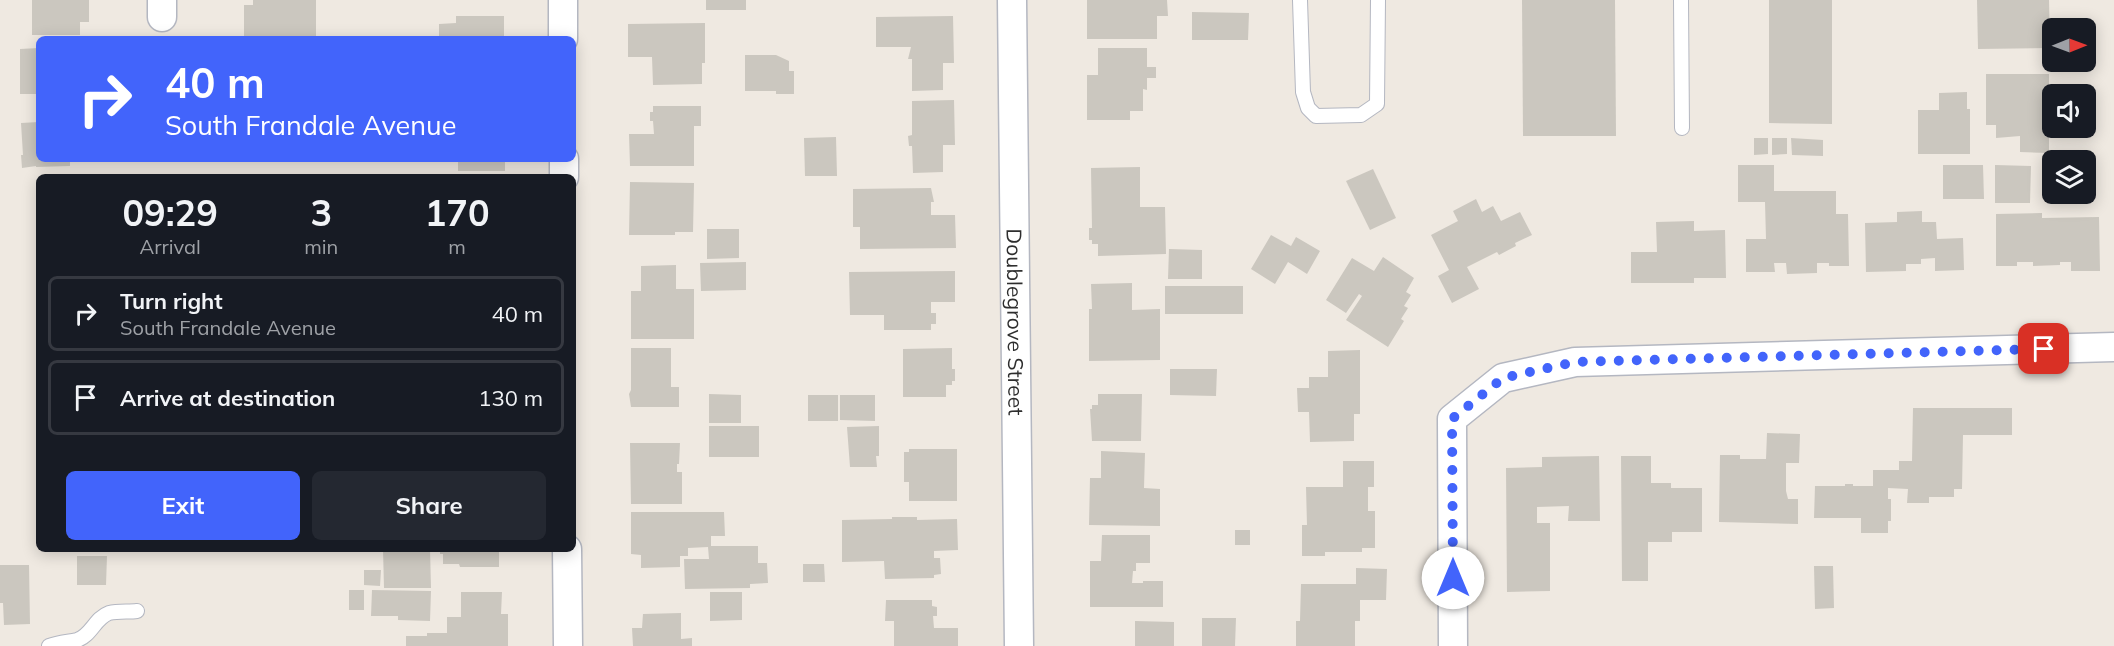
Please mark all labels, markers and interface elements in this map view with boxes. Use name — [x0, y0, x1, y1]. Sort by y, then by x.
north arrow — [2042, 18, 2096, 72]
map controls — [2042, 18, 2096, 204]
text: 40 m — [165, 56, 265, 109]
icon: right — [66, 60, 144, 138]
button: sound — [2042, 84, 2096, 138]
text: South Frandale Avenue — [165, 108, 456, 142]
button: layers — [2042, 150, 2096, 204]
text: 09:29 — [122, 190, 218, 235]
text: 3 — [310, 190, 332, 235]
text: 170 — [425, 190, 490, 235]
street label: Doublegrove Street — [1001, 228, 1030, 416]
text: Arrival — [140, 234, 201, 259]
text: min — [304, 234, 338, 259]
text: m — [448, 234, 466, 259]
text: Turn right — [120, 287, 223, 315]
icon: right — [69, 297, 102, 330]
text: 40 m — [492, 300, 543, 328]
text: South Frandale Avenue — [120, 315, 336, 340]
pin — [2018, 323, 2069, 374]
icon: arrive — [2027, 332, 2060, 365]
icon: arrive — [69, 381, 102, 414]
text: Arrive at destination — [120, 384, 335, 412]
text: 130 m — [478, 384, 543, 412]
button: Exit — [66, 471, 300, 540]
button: Share — [312, 471, 546, 540]
position arrow — [1421, 546, 1485, 610]

